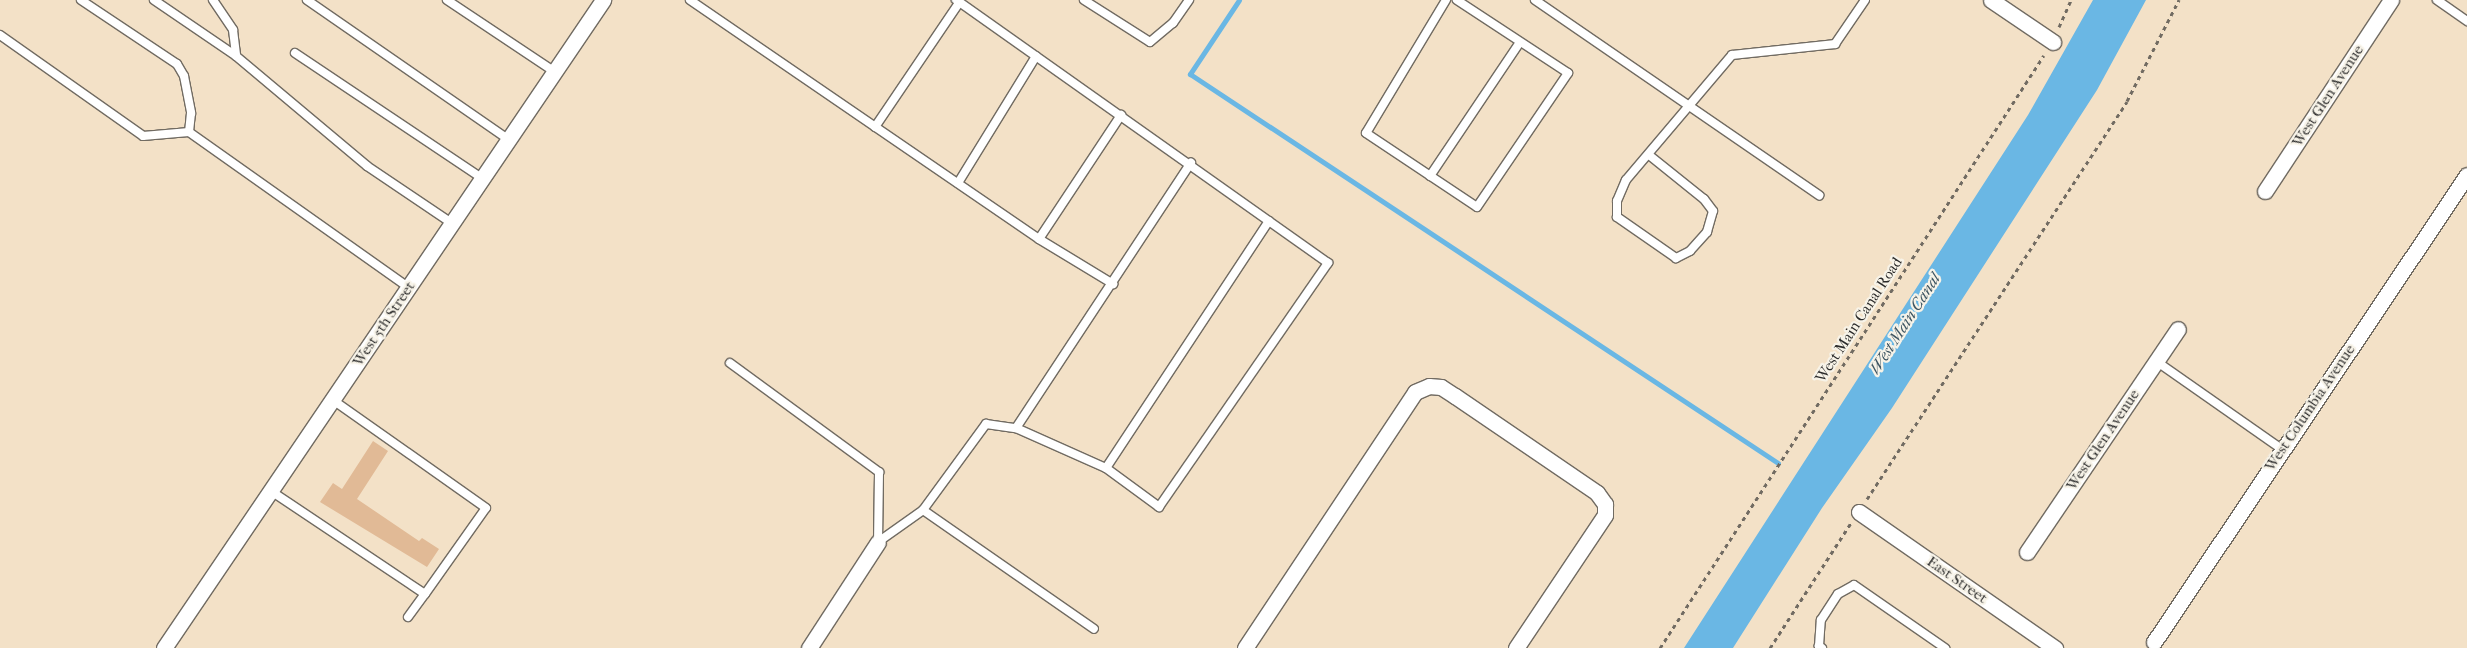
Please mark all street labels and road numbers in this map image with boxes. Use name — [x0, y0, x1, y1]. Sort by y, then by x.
street label: West Glen Avenue — [2288, 42, 2368, 150]
street label: West Main Canal Road — [1812, 254, 1906, 386]
street label: West 5th Street — [349, 278, 419, 370]
street label: West Columbia Avenue — [2261, 341, 2359, 475]
street label: West Glen Avenue — [2063, 386, 2143, 494]
street label: East Street — [1923, 553, 1991, 607]

